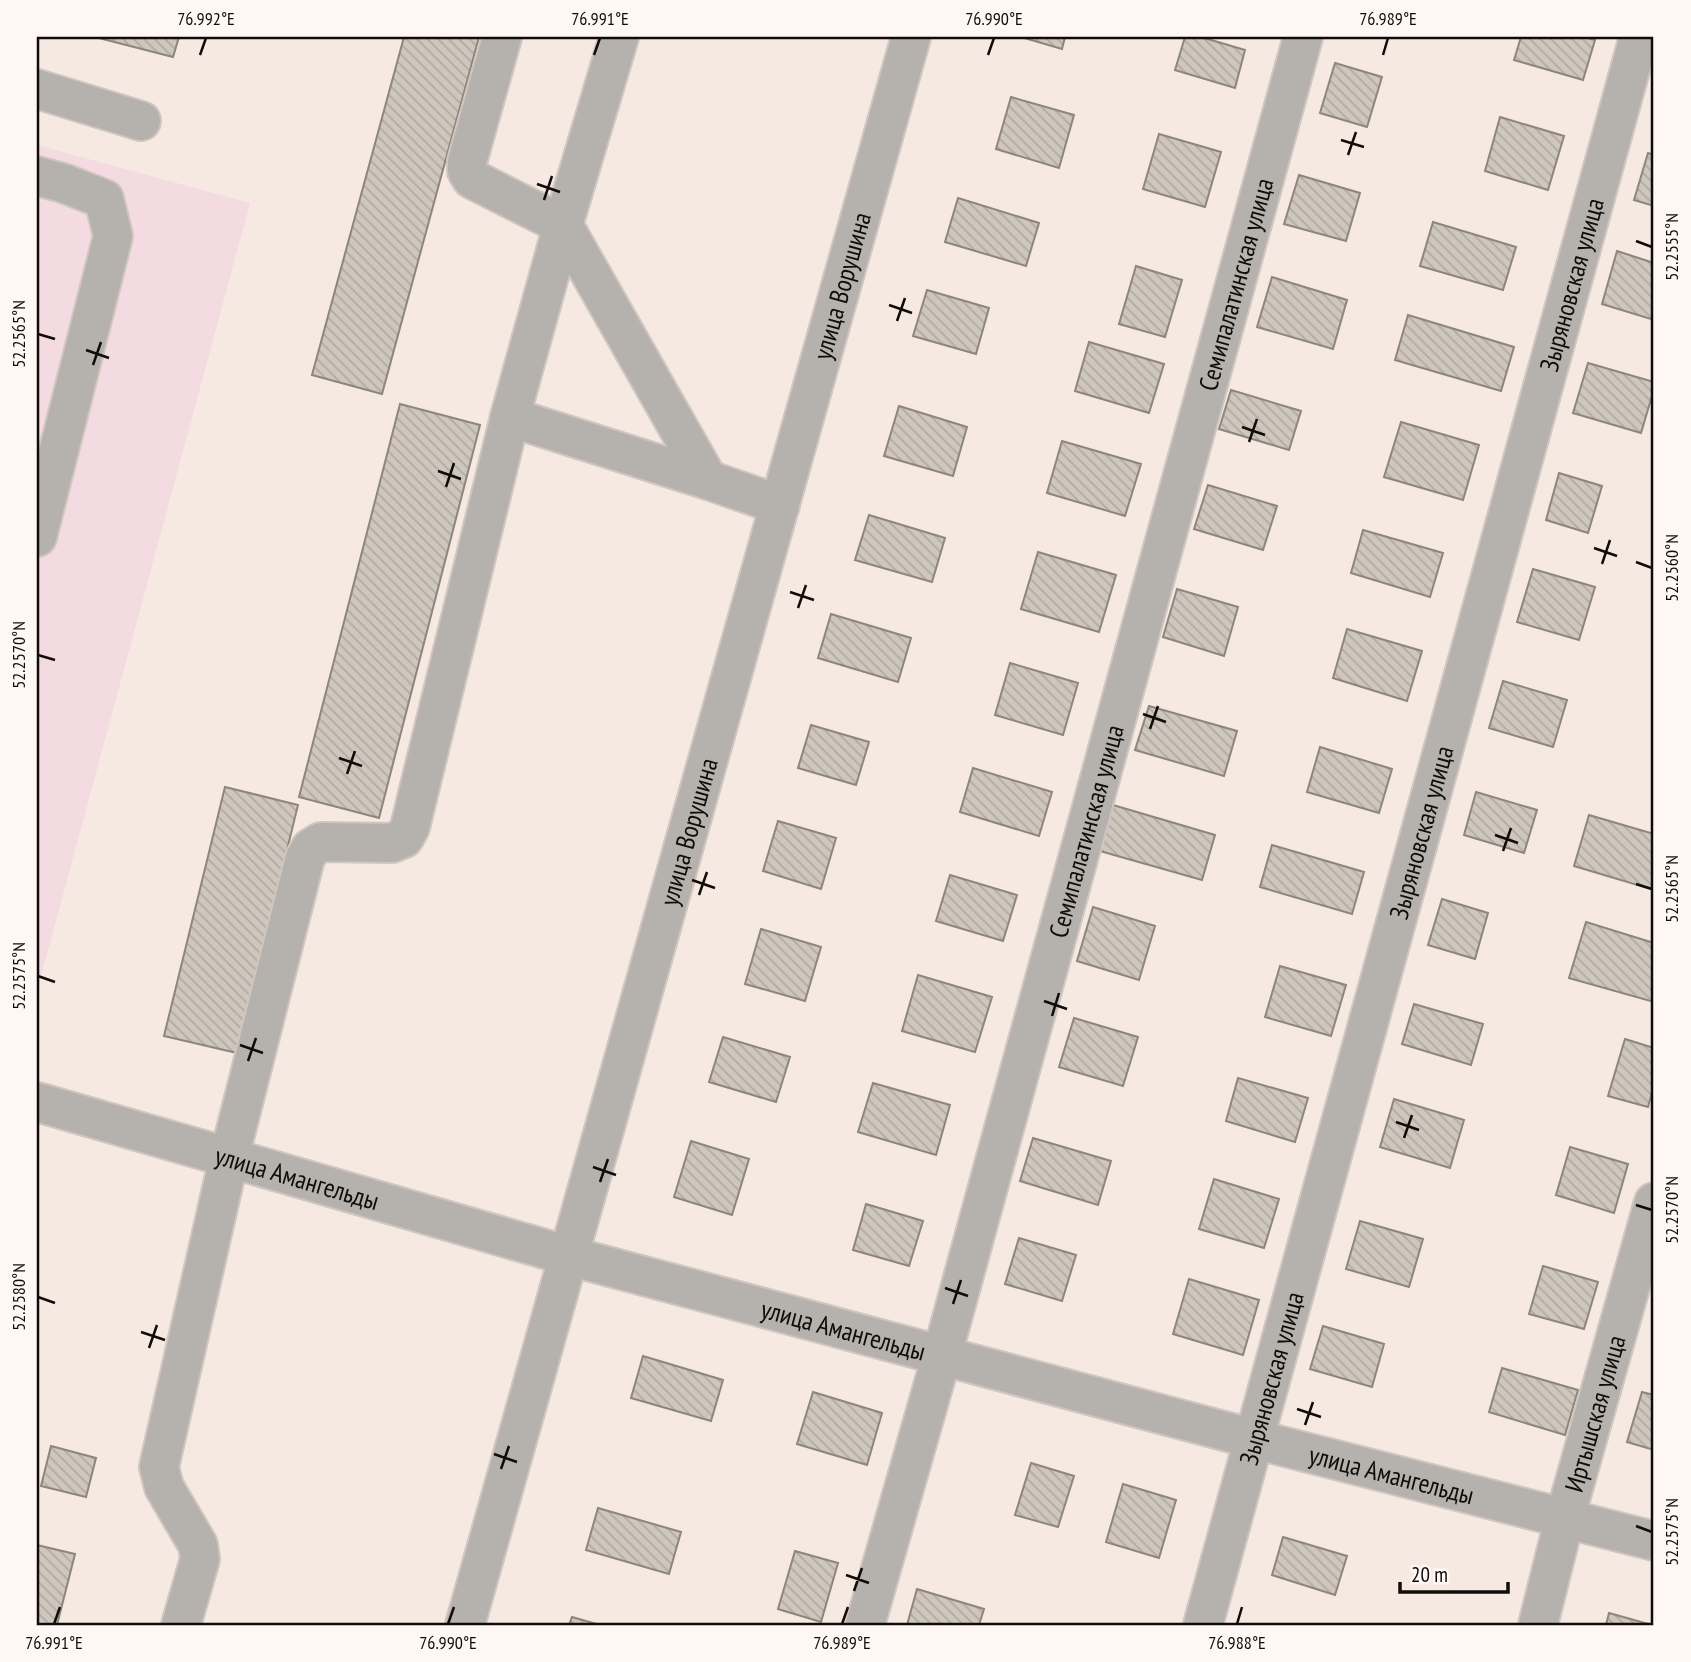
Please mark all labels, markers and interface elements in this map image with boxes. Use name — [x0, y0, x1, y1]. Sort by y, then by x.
text: 76.992°E — [177, 7, 235, 30]
text: 76.991°E — [571, 7, 629, 30]
text: 76.990°E — [965, 7, 1023, 30]
text: 76.989°E — [1359, 7, 1417, 30]
street label: Семипалатинская улица — [1190, 174, 1280, 394]
street label: Зыряновская улица — [1532, 194, 1611, 375]
street label: улица Ворушина — [805, 208, 878, 363]
text: 52.2555°N — [1660, 213, 1683, 281]
text: 52.2565°N — [7, 300, 30, 368]
text: 52.2560°N — [1660, 534, 1683, 602]
text: 52.2570°N — [7, 621, 30, 689]
street label: Семипалатинская улица — [1041, 721, 1130, 941]
street label: Зыряновская улица — [1381, 742, 1460, 923]
street label: улица Ворушина — [651, 754, 724, 909]
text: 52.2565°N — [1660, 855, 1683, 923]
text: 52.2575°N — [7, 942, 30, 1010]
street label: улица Амангельды — [211, 1138, 383, 1217]
text: 52.2570°N — [1660, 1176, 1683, 1244]
text: 52.2580°N — [7, 1263, 30, 1331]
street label: Зыряновская улица — [1231, 1288, 1310, 1468]
street label: улица Амангельды — [758, 1292, 929, 1367]
street label: Иртышская улица — [1556, 1331, 1632, 1496]
street label: улица Амангельды — [1306, 1437, 1478, 1511]
text: 52.2575°N — [1660, 1498, 1683, 1566]
scale bar — [1400, 1550, 1509, 1594]
text: 20 m — [1411, 1561, 1448, 1588]
text: 76.991°E — [25, 1631, 83, 1654]
text: 76.990°E — [419, 1631, 477, 1654]
text: 76.989°E — [813, 1631, 871, 1654]
text: 76.988°E — [1208, 1631, 1266, 1654]

